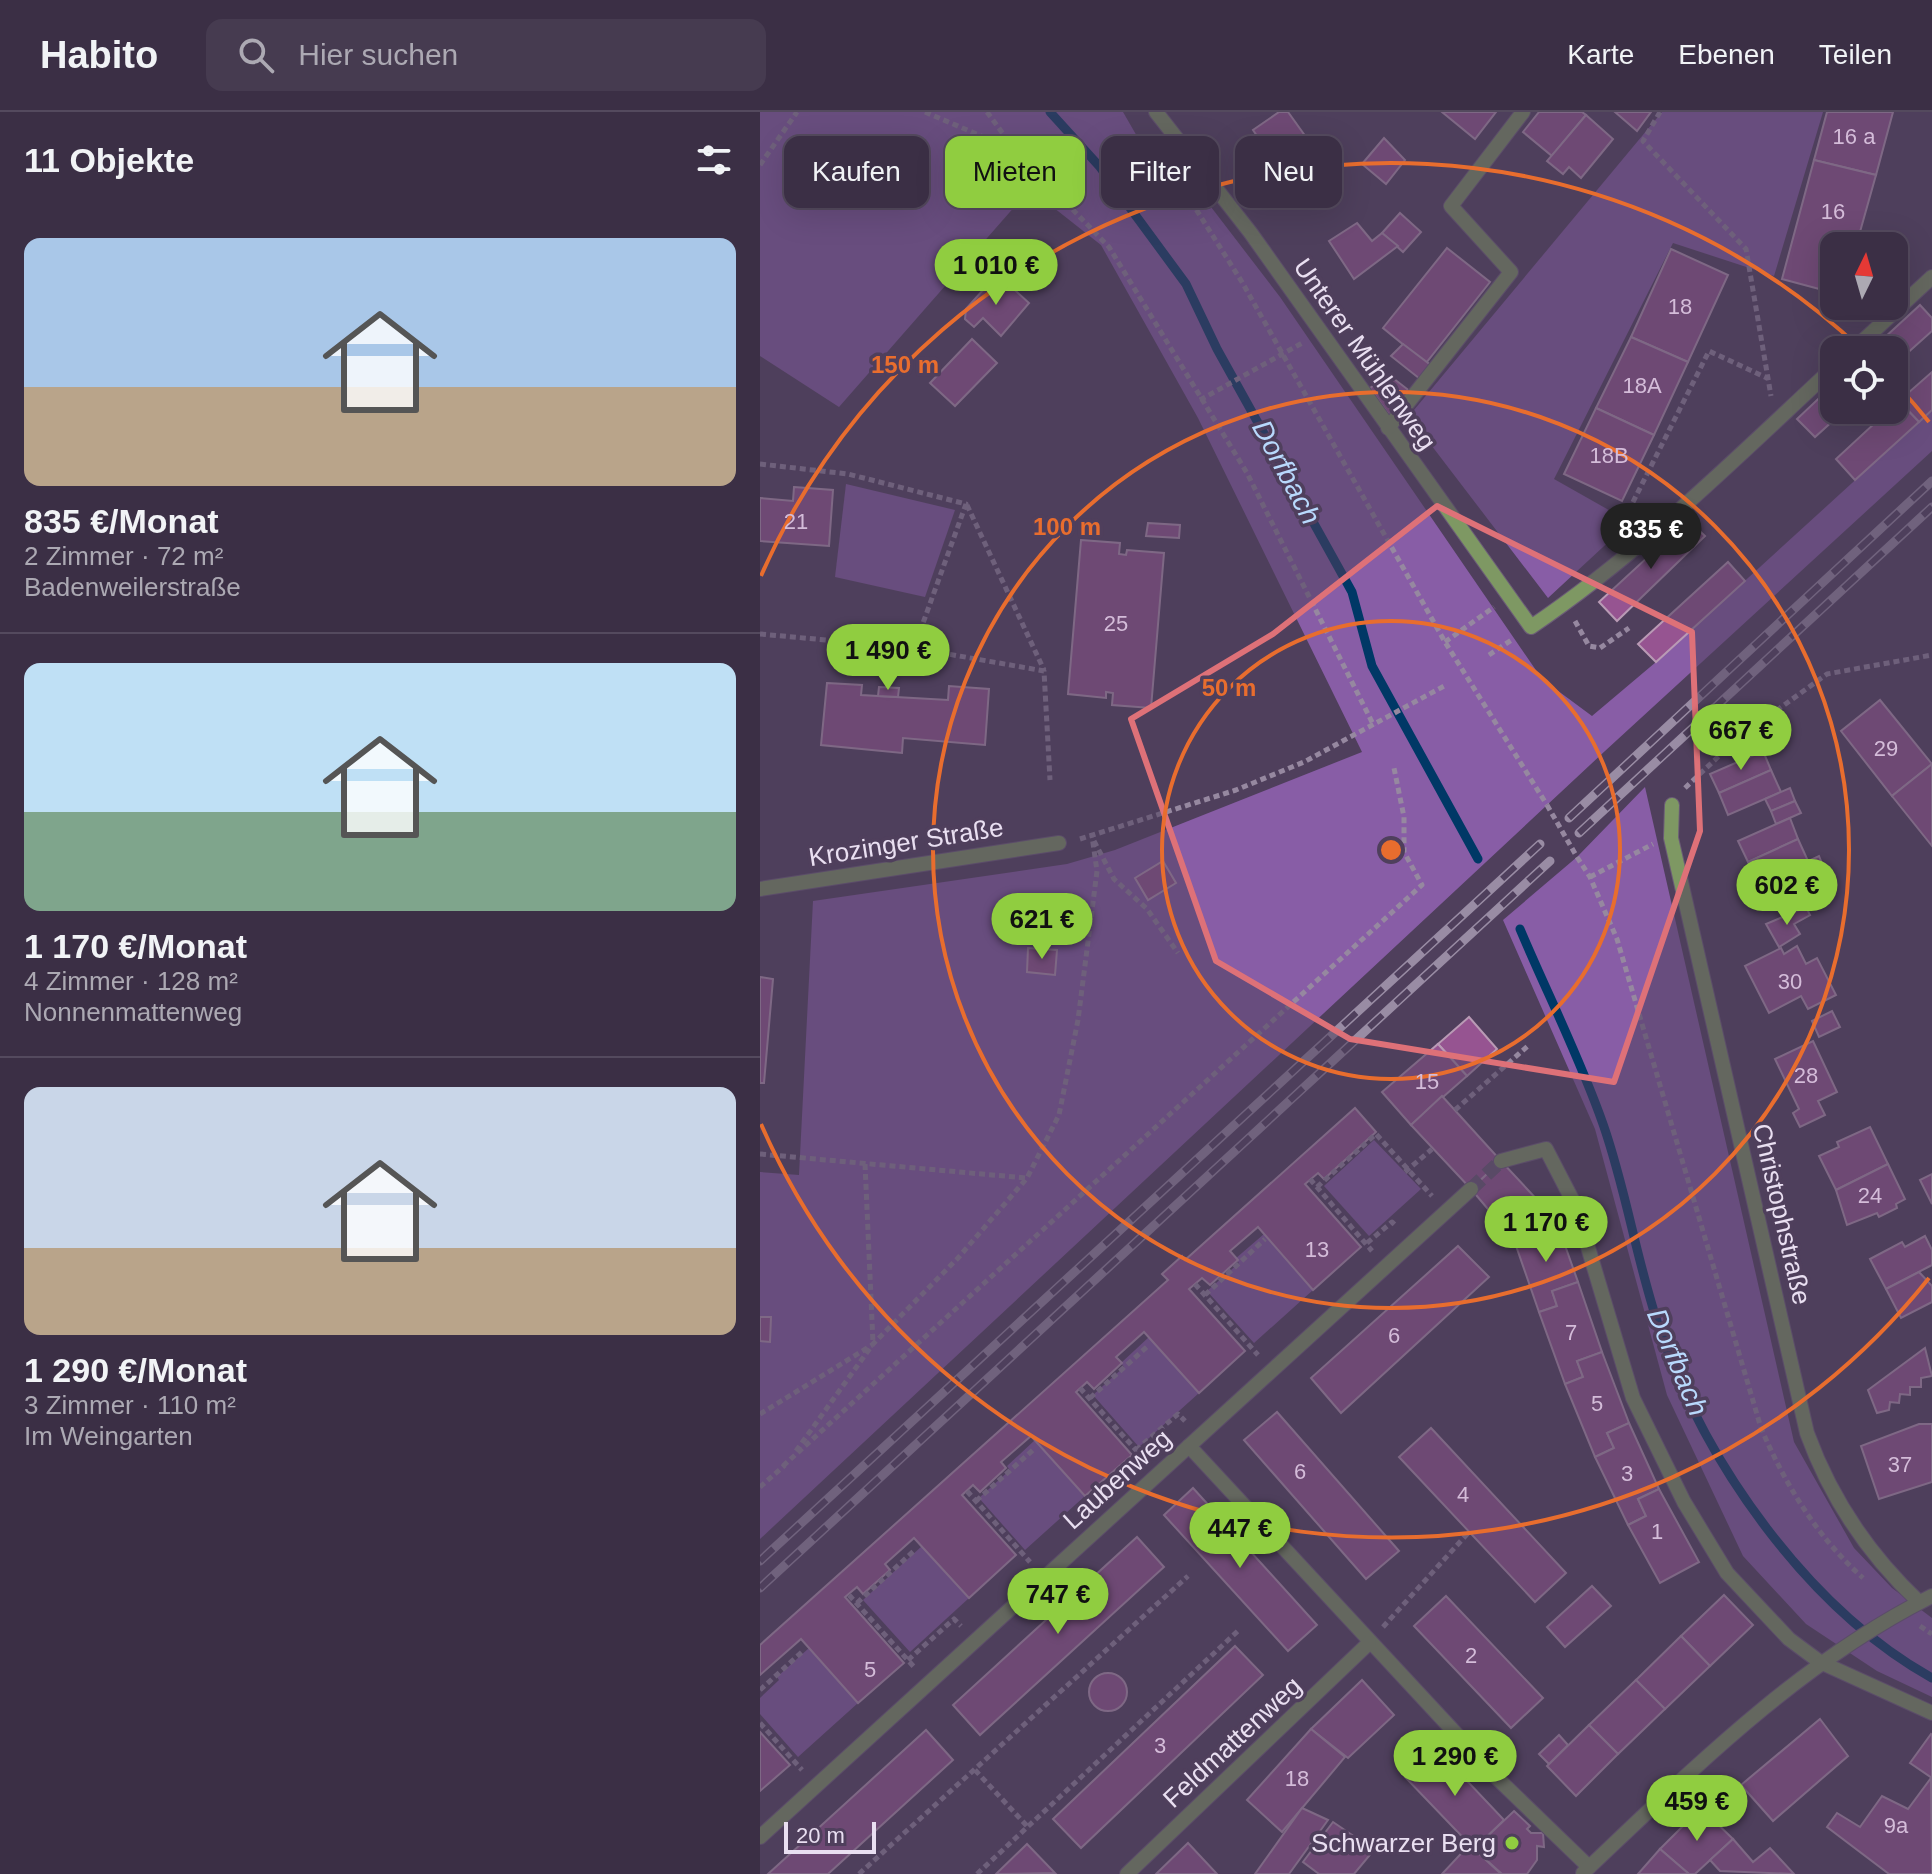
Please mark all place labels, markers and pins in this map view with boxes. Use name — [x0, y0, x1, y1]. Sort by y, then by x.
pin: 1 010 € — [922, 239, 1070, 307]
pin: 835 € — [1595, 503, 1707, 571]
pin: 1 490 € — [814, 624, 962, 692]
pin: 667 € — [1685, 704, 1797, 772]
centre of rings — [1377, 836, 1405, 864]
pin: 602 € — [1731, 859, 1843, 927]
pin: 621 € — [986, 893, 1098, 961]
pin: 1 170 € — [1472, 1196, 1620, 1264]
pin: 447 € — [1184, 1502, 1296, 1570]
pin: 747 € — [1002, 1568, 1114, 1636]
pin: 1 290 € — [1381, 1730, 1529, 1798]
pin: 459 € — [1641, 1775, 1753, 1843]
place label: Schwarzer Berg — [1311, 1828, 1496, 1858]
marker: Schwarzer Berg — [1503, 1834, 1521, 1852]

